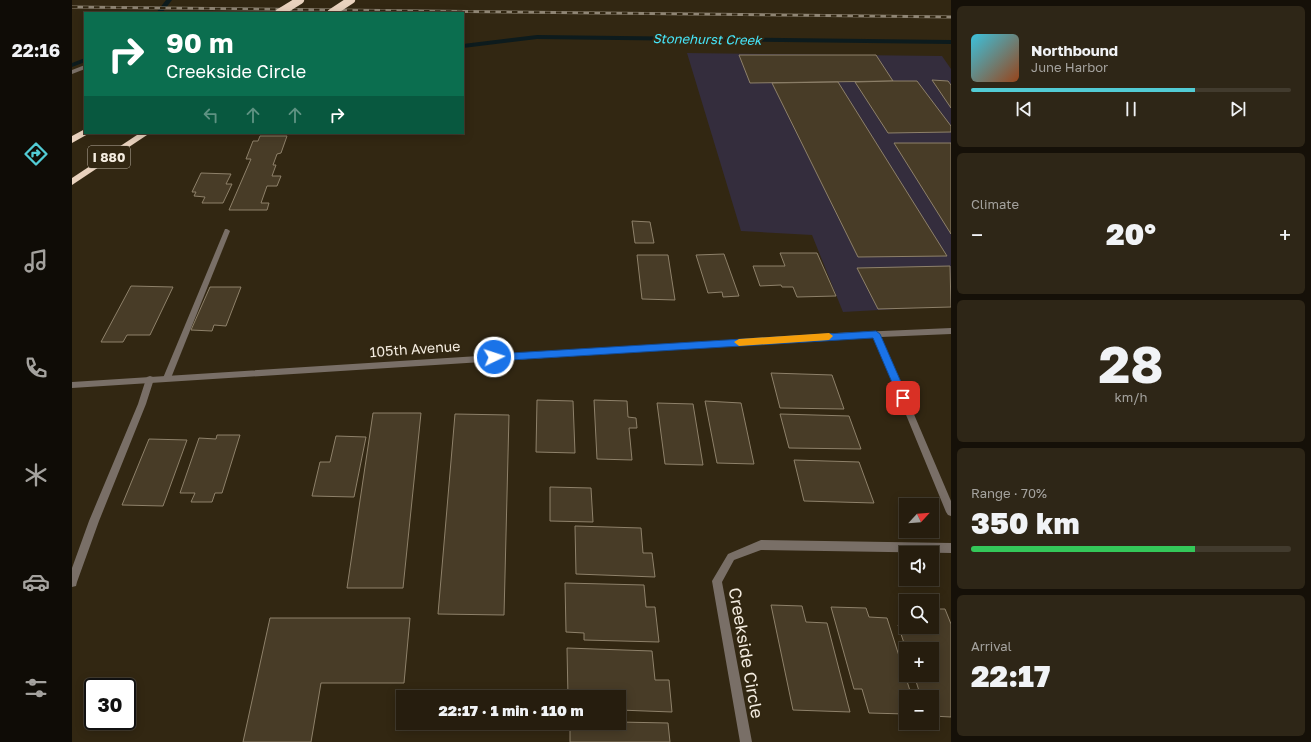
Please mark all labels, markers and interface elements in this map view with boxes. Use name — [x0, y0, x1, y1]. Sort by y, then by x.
text: 90 m — [166, 26, 233, 59]
icon: right — [100, 28, 152, 80]
water label: Stonehurst Creek — [652, 30, 763, 48]
text: 22:16 — [12, 39, 60, 61]
text: Northbound — [1031, 41, 1118, 59]
text: June Harbor — [1031, 59, 1108, 75]
text: Creekside Circle — [166, 60, 306, 82]
icon: previous — [1013, 98, 1035, 120]
icon: pause — [1120, 98, 1142, 120]
icon: next — [1227, 98, 1249, 120]
icon: left — [200, 104, 222, 126]
icon: ahead — [242, 104, 264, 126]
icon: ahead — [284, 104, 306, 126]
icon: right — [326, 104, 348, 126]
icon: directions — [22, 140, 50, 168]
road number: I 880 — [88, 146, 130, 168]
text: Climate — [971, 196, 1019, 212]
text: 20° — [1106, 216, 1156, 252]
text: − — [971, 221, 983, 248]
text: + — [1279, 221, 1291, 248]
icon: music — [22, 247, 50, 275]
text: 28 — [1098, 332, 1164, 394]
position arrow — [473, 336, 515, 378]
street label: 105th Avenue — [369, 337, 461, 360]
icon: phone — [22, 354, 50, 382]
pin — [886, 381, 920, 415]
icon: arrive — [892, 387, 914, 409]
text: km/h — [1114, 389, 1148, 405]
icon: climate — [22, 461, 50, 489]
text: Range · 70% — [971, 485, 1047, 501]
north arrow — [899, 498, 939, 538]
map controls — [899, 498, 939, 730]
text: 350 km — [971, 505, 1080, 541]
button: sound — [899, 546, 939, 586]
icon: car — [22, 568, 50, 596]
street label: Creekside Circle — [725, 586, 768, 720]
button: search — [899, 594, 939, 634]
text: Arrival — [971, 638, 1012, 654]
button: + — [899, 642, 939, 682]
text: 22:17 — [971, 658, 1050, 694]
icon: filters — [22, 674, 50, 702]
speed limit sign: 30 — [84, 678, 136, 730]
button: − — [899, 690, 939, 730]
text: 22:17 · 1 min · 110 m — [438, 701, 584, 719]

